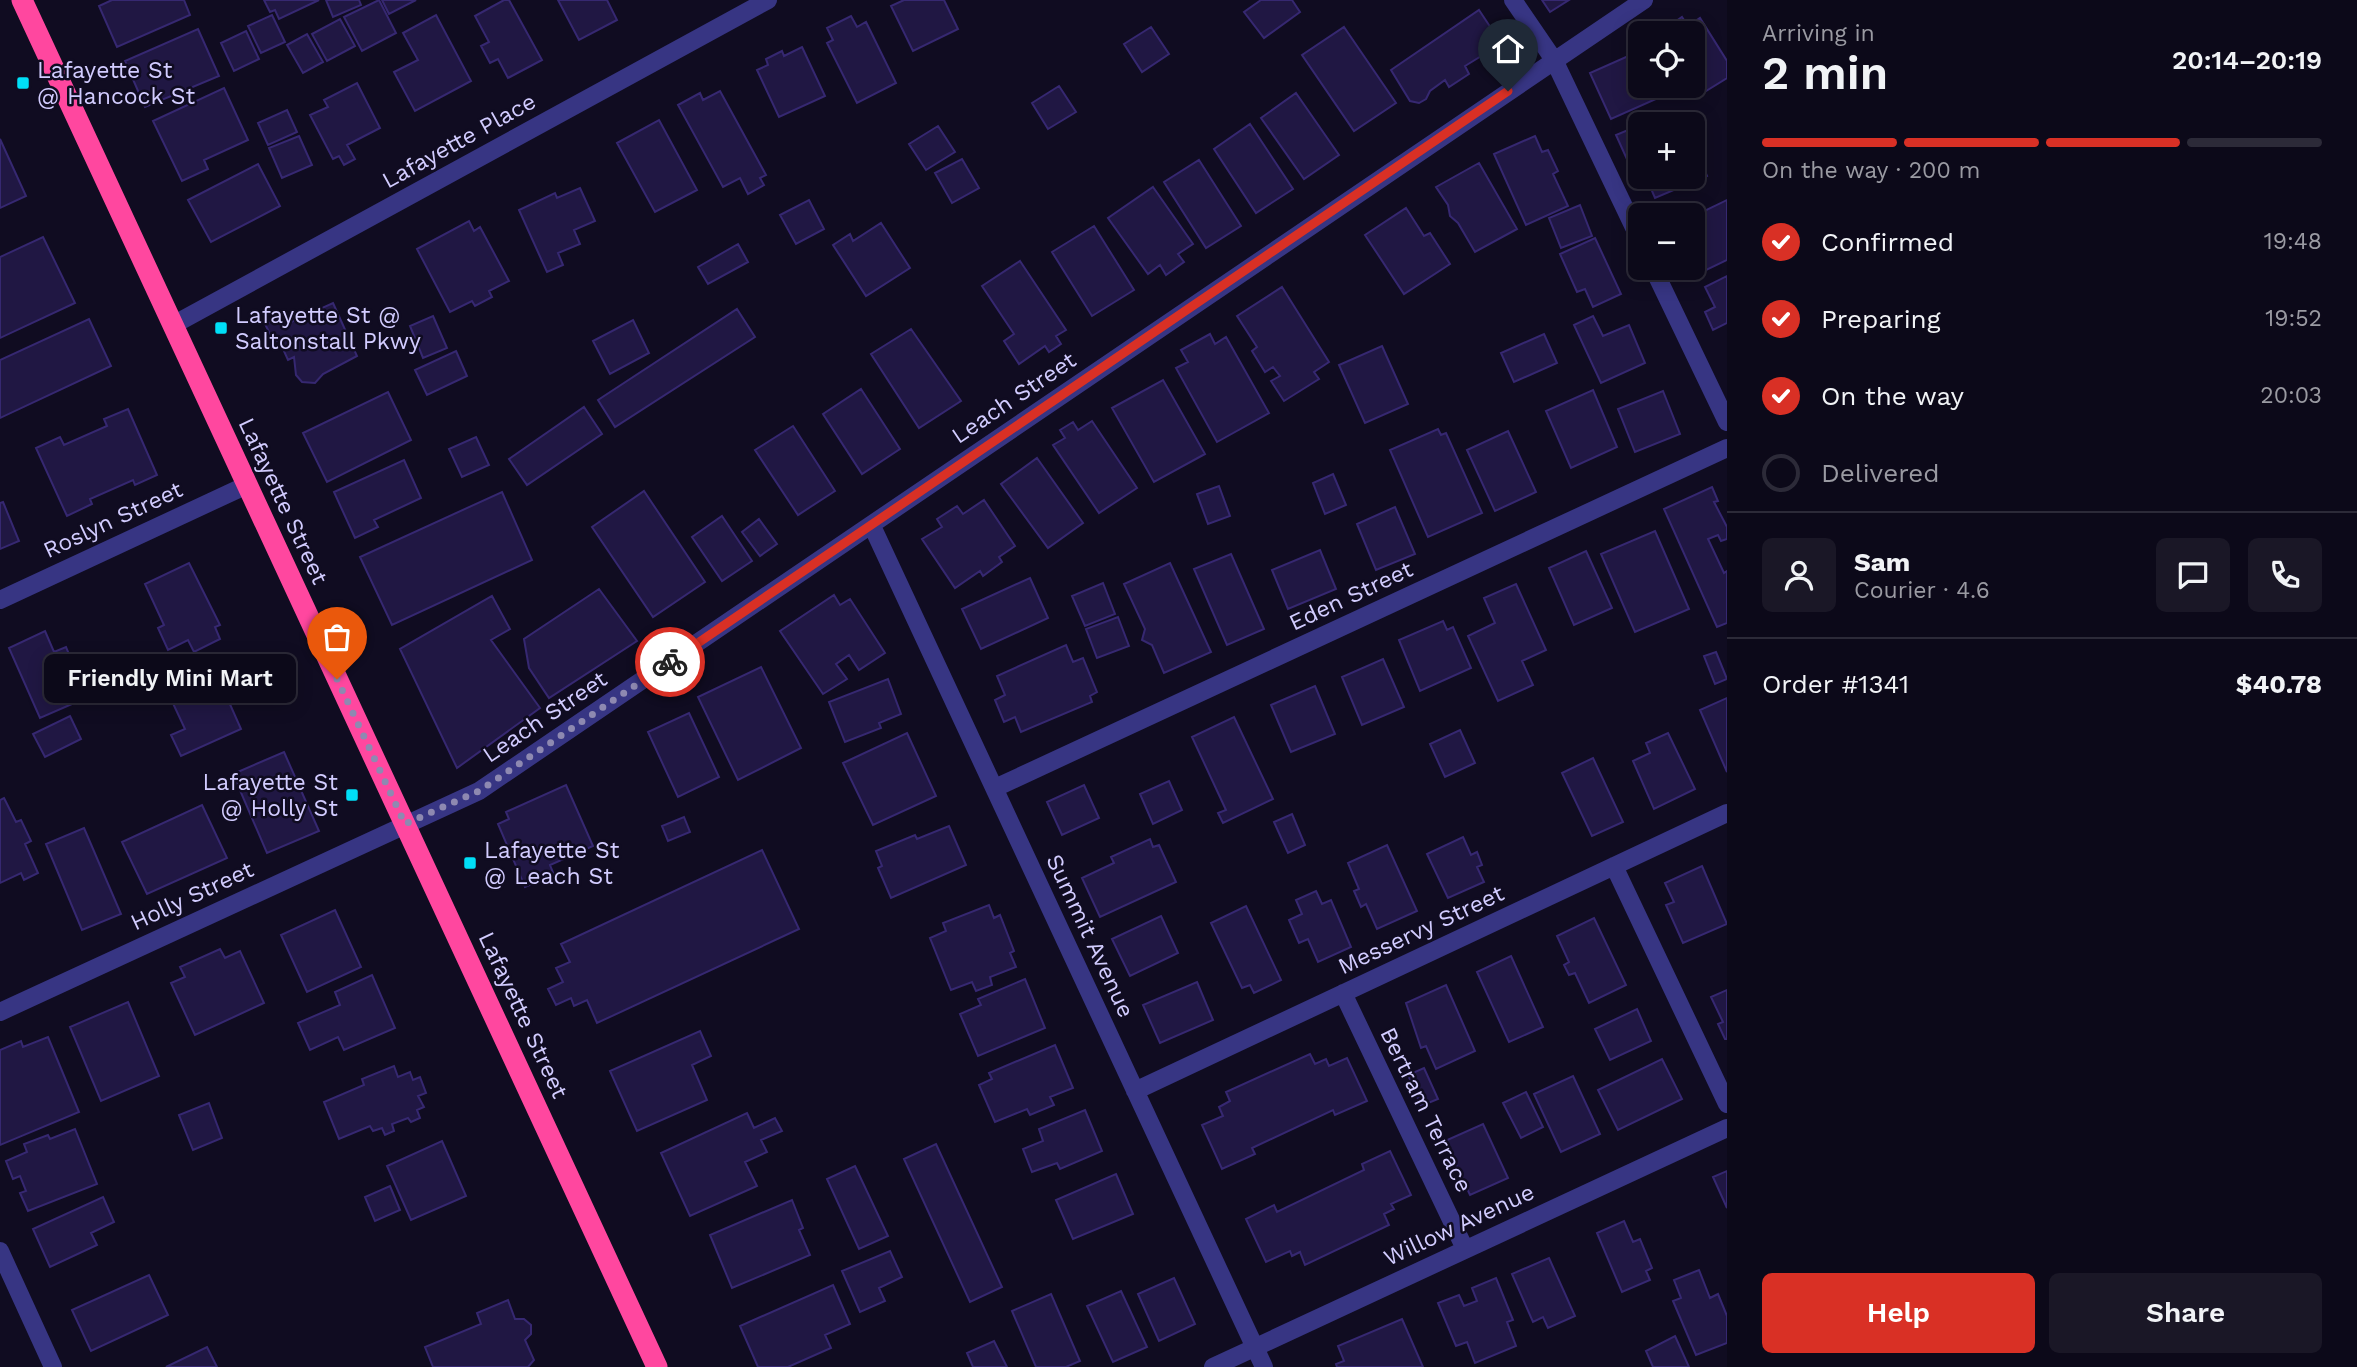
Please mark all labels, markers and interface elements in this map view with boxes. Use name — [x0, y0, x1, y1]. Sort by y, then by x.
pin — [1478, 19, 1538, 91]
text: Arriving in — [1762, 20, 1875, 47]
map controls — [1628, 21, 1705, 280]
button: locate — [1628, 21, 1705, 98]
icon: home — [1489, 30, 1527, 68]
text: 20:14–20:19 — [2172, 45, 2322, 75]
text: 2 min — [1762, 46, 1888, 100]
place label: Lafayette St @ Hancock St — [37, 57, 196, 110]
marker: Lafayette St @ Hancock St — [15, 75, 31, 91]
street label: Lafayette Place — [378, 88, 540, 194]
button: + — [1628, 112, 1705, 189]
text: On the way · 200 m — [1762, 157, 1980, 184]
button: − — [1628, 203, 1705, 280]
icon: check — [1762, 223, 1800, 261]
text: Confirmed — [1821, 227, 1954, 257]
text: 19:48 — [2264, 228, 2322, 255]
icon: check — [1762, 300, 1800, 338]
place label: Lafayette St @ Saltonstall Pkwy — [235, 302, 421, 355]
text: Preparing — [1821, 304, 1941, 334]
text: 19:52 — [2265, 305, 2322, 332]
marker: Lafayette St @ Saltonstall Pkwy — [213, 320, 229, 336]
street label: Leach Street — [947, 346, 1081, 449]
icon: check — [1762, 377, 1800, 415]
text: On the way — [1821, 381, 1964, 411]
text: 20:03 — [2260, 382, 2322, 409]
street label: Lafayette Street — [233, 414, 333, 589]
text: Delivered — [1821, 458, 1940, 488]
street label: Roslyn Street — [39, 476, 187, 564]
button: person — [1762, 538, 1836, 612]
button: chat — [2156, 538, 2230, 612]
button: phone — [2248, 538, 2322, 612]
text: Sam — [1854, 547, 1910, 577]
street label: Eden Street — [1285, 555, 1417, 636]
text: Courier · 4.6 — [1854, 577, 1990, 604]
pin — [307, 607, 367, 679]
icon: bag — [318, 618, 356, 656]
courier — [635, 627, 705, 697]
icon: bike — [651, 643, 689, 681]
callout: Friendly Mini Mart — [43, 654, 295, 704]
text: Friendly Mini Mart — [67, 665, 273, 692]
street label: Leach Street — [478, 665, 612, 768]
text: Order #1341 — [1762, 669, 1909, 699]
text: $40.78 — [2236, 669, 2322, 699]
place label: Lafayette St @ Holly St — [203, 769, 338, 822]
marker: Lafayette St @ Holly St — [344, 787, 360, 803]
place label: Lafayette St @ Leach St — [484, 837, 620, 890]
street label: Summit Avenue — [1040, 850, 1140, 1022]
marker: Lafayette St @ Leach St — [462, 855, 478, 871]
street label: Holly Street — [126, 856, 258, 936]
street label: Messervy Street — [1334, 880, 1509, 980]
street label: Lafayette Street — [473, 928, 573, 1103]
street label: Bertram Terrace — [1374, 1023, 1478, 1197]
street label: Willow Avenue — [1380, 1178, 1538, 1272]
button: Help — [1762, 1273, 2035, 1353]
button: Share — [2049, 1273, 2322, 1353]

